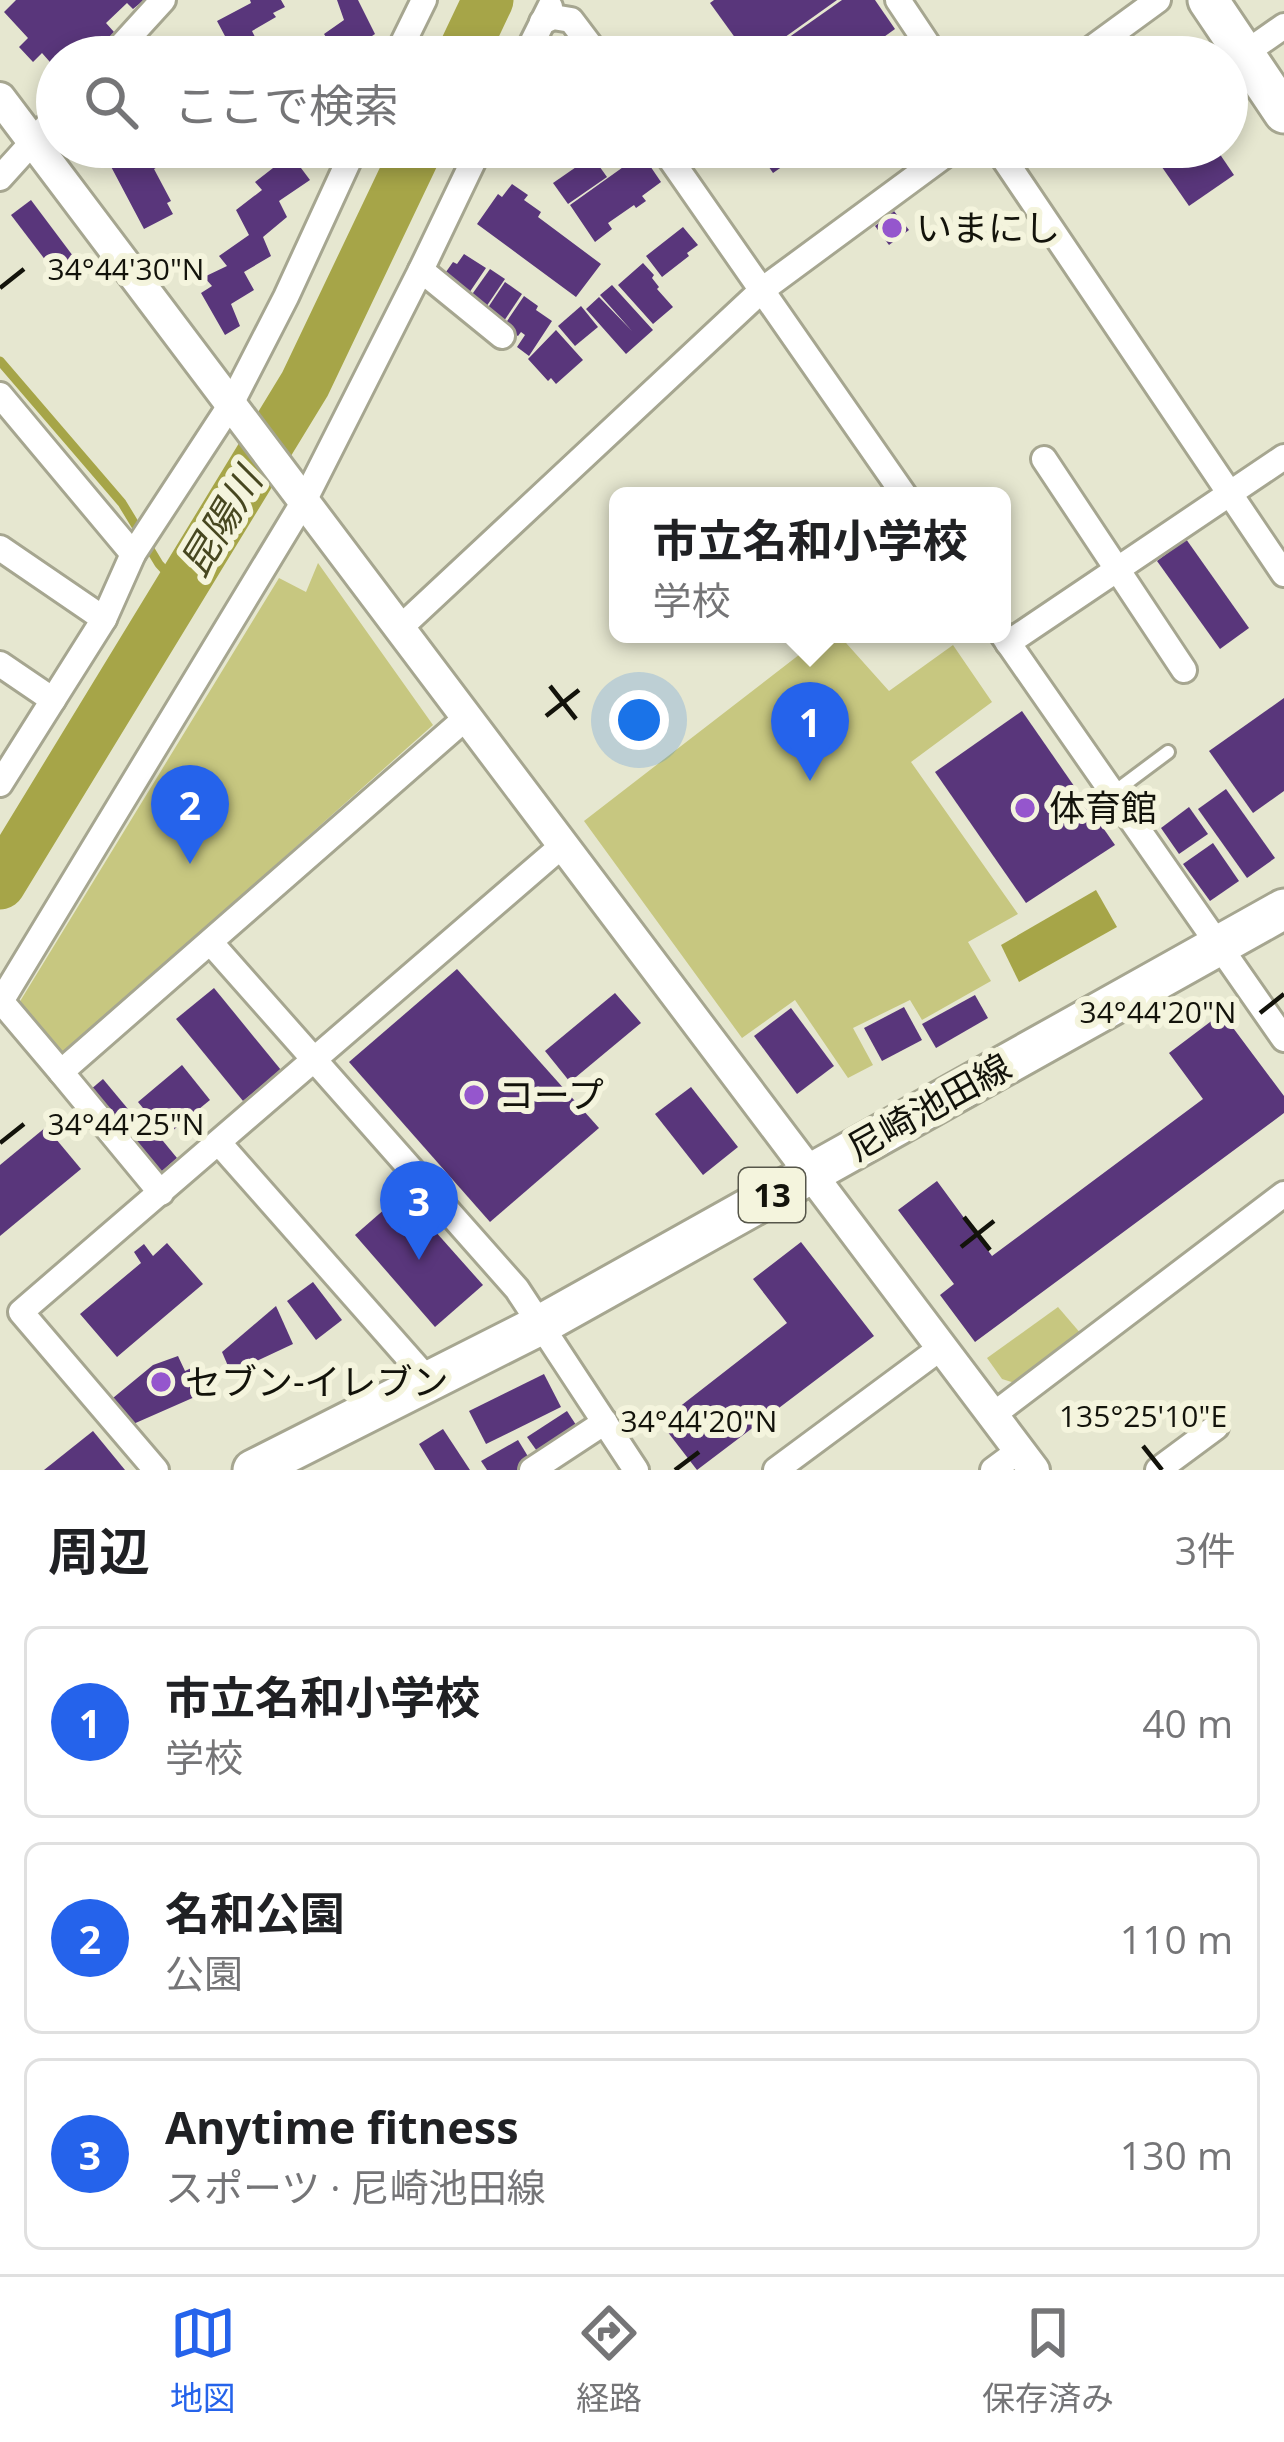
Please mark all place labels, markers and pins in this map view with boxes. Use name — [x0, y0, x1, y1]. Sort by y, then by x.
place label: いまにし — [916, 203, 1060, 252]
marker: いまにし — [879, 215, 905, 241]
pin: 1 — [771, 682, 849, 781]
pin: 2 — [151, 765, 229, 864]
place label: 体育館 — [1049, 783, 1157, 832]
marker: 体育館 — [1012, 795, 1038, 821]
place label: コープ — [498, 1070, 604, 1119]
marker: コープ — [461, 1082, 487, 1108]
pin: 3 — [380, 1161, 458, 1260]
place label: セブン-イレブン — [185, 1357, 449, 1406]
marker: セブン-イレブン — [148, 1369, 174, 1395]

